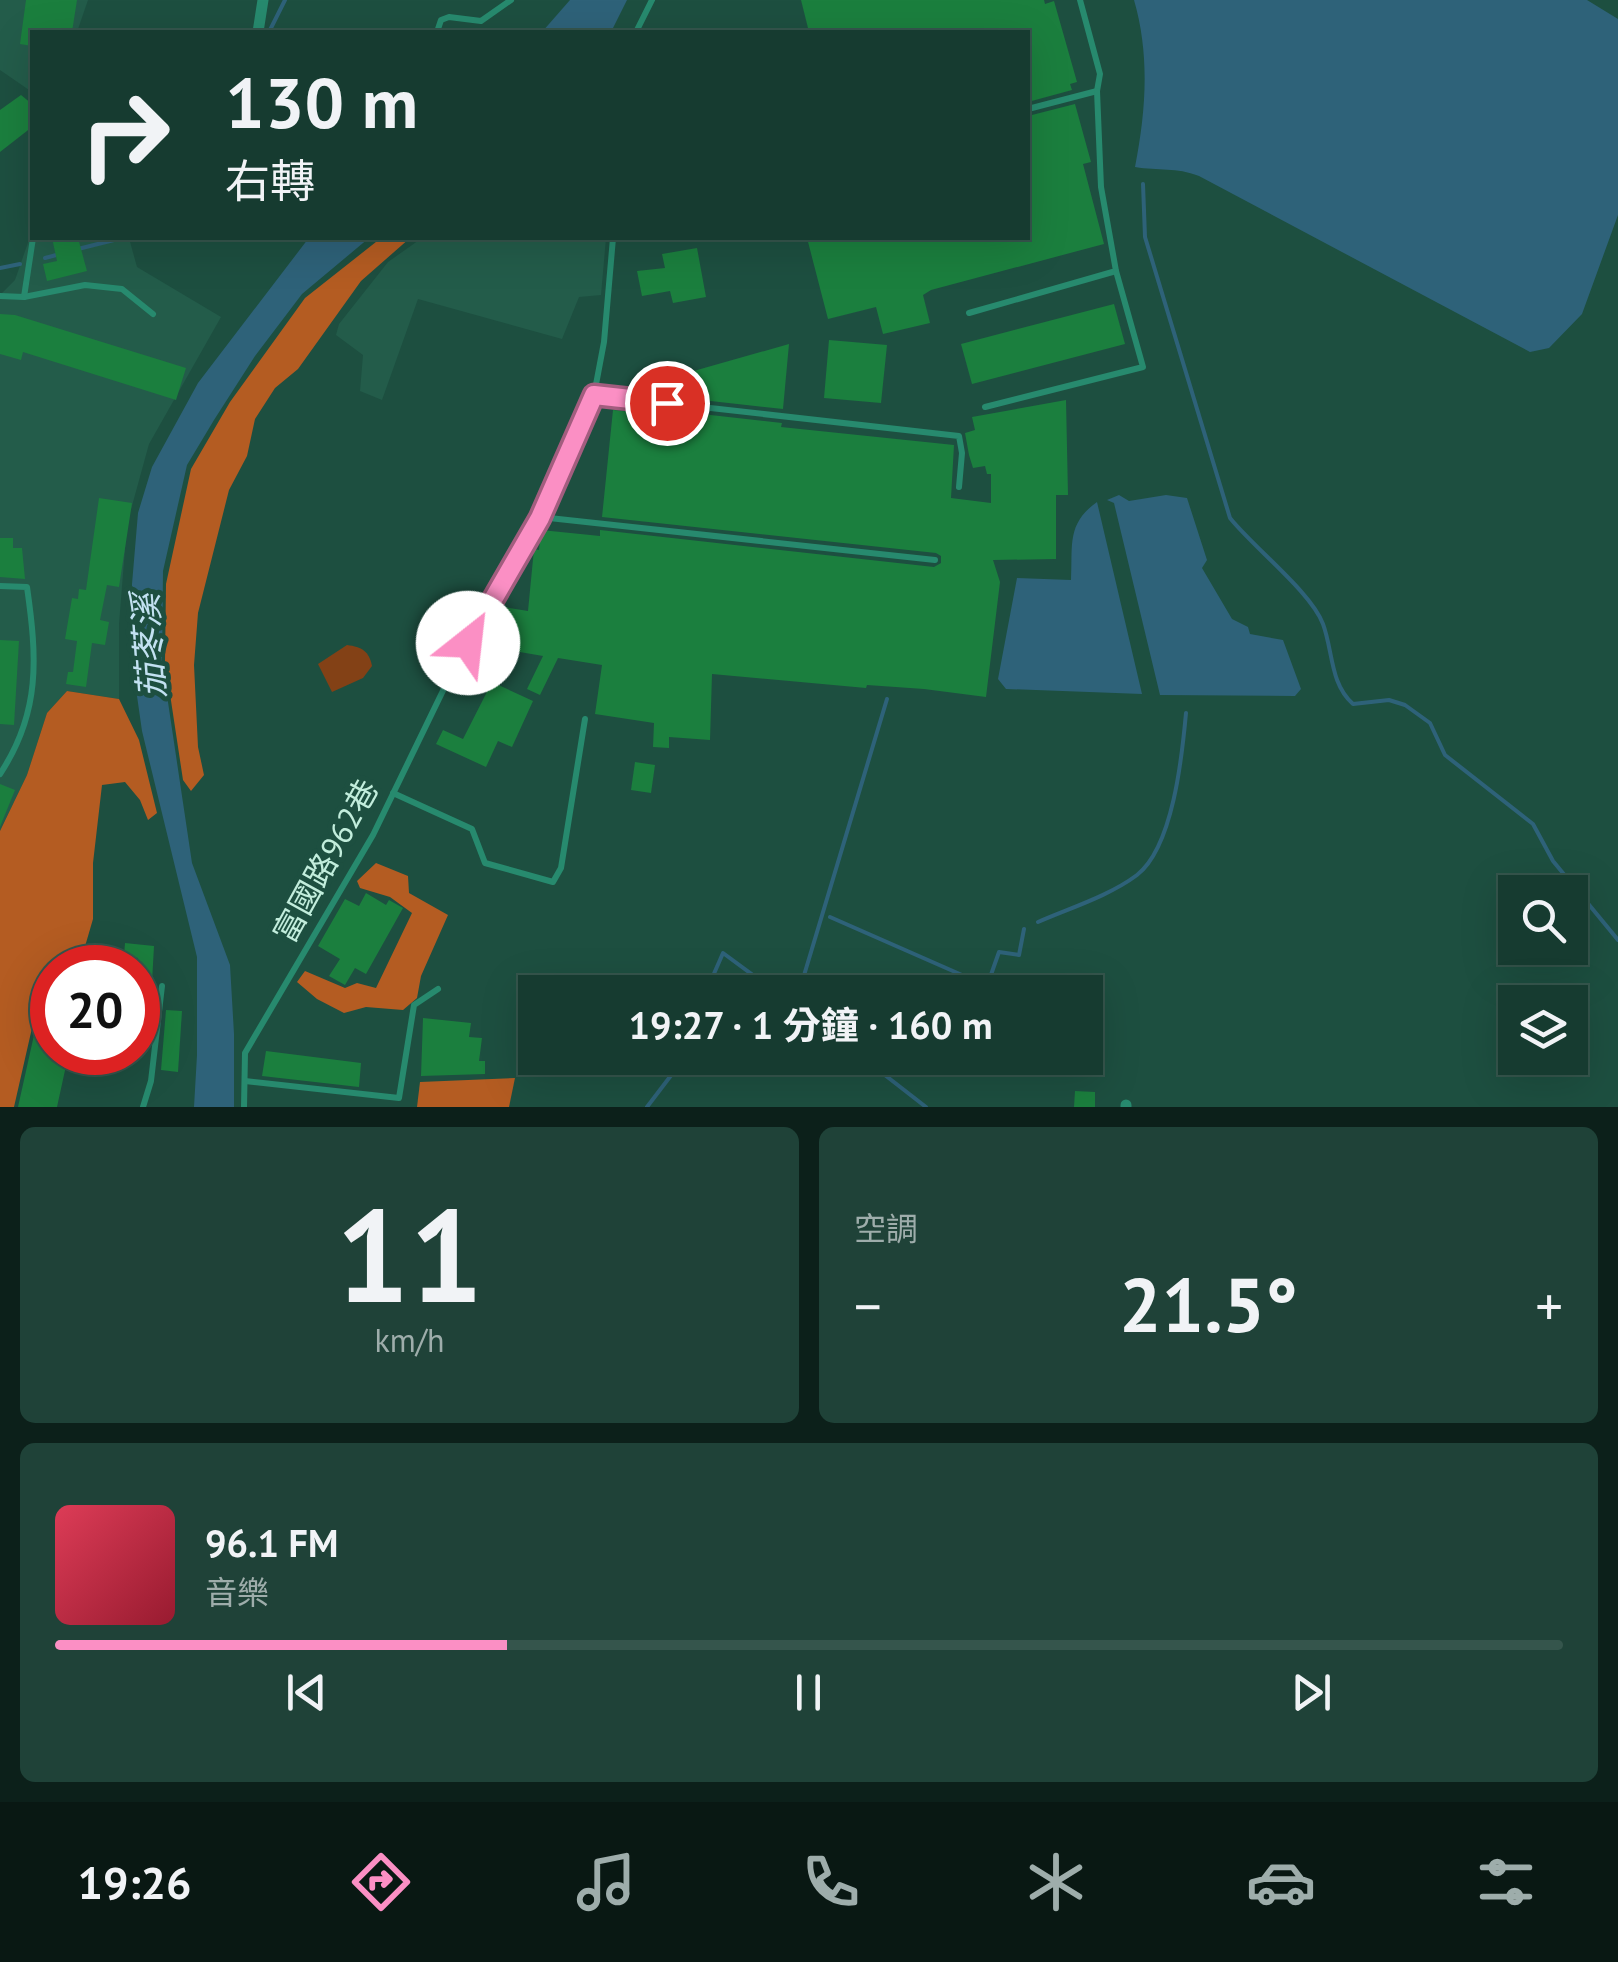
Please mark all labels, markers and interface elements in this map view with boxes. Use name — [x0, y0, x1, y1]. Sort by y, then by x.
text: 130 m — [225, 57, 418, 147]
icon: right — [60, 70, 190, 200]
text: 右轉 — [225, 151, 315, 209]
pin — [625, 361, 710, 446]
icon: arrive — [640, 376, 695, 431]
water label: 茄苳溪 — [121, 587, 175, 700]
position arrow — [416, 591, 520, 695]
street label: 富國路962巷 — [263, 771, 387, 950]
map controls — [1498, 875, 1588, 1075]
button: search — [1498, 875, 1588, 965]
speed limit sign: 20 — [30, 945, 160, 1075]
button: layers — [1498, 985, 1588, 1075]
text: 19:27 · 1 分鐘 · 160 m — [628, 1000, 993, 1049]
text: 11 — [336, 1170, 483, 1338]
text: 空調 — [854, 1207, 918, 1249]
text: 21.5° — [1119, 1256, 1298, 1353]
text: − — [854, 1270, 882, 1341]
text: + — [1535, 1270, 1563, 1341]
text: km/h — [374, 1319, 445, 1361]
text: 96.1 FM — [205, 1518, 338, 1567]
text: 音樂 — [205, 1571, 269, 1613]
icon: previous — [279, 1665, 334, 1720]
icon: pause — [781, 1665, 836, 1720]
icon: next — [1284, 1665, 1339, 1720]
icon: directions — [346, 1847, 416, 1917]
icon: music — [571, 1847, 641, 1917]
icon: phone — [796, 1847, 866, 1917]
icon: climate — [1021, 1847, 1091, 1917]
icon: car — [1246, 1847, 1316, 1917]
icon: filters — [1471, 1847, 1541, 1917]
text: 19:26 — [77, 1853, 192, 1911]

